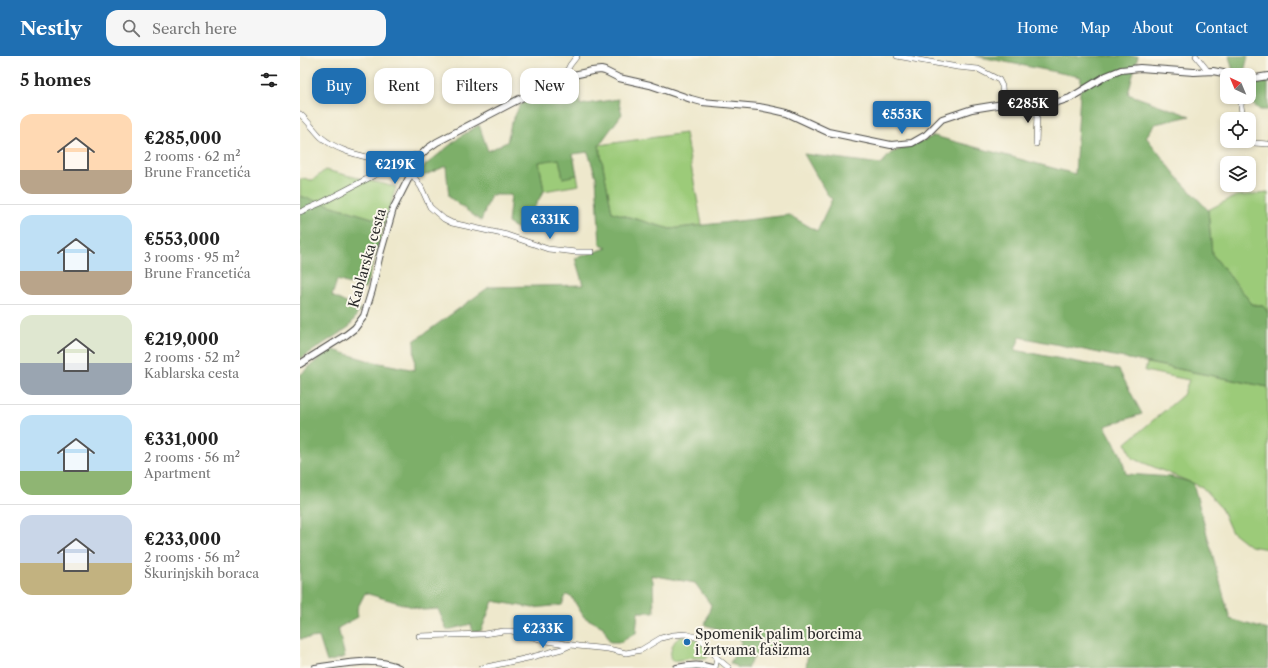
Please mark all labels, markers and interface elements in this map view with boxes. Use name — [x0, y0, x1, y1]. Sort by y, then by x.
search box — [106, 10, 386, 46]
text: Nestly — [20, 17, 82, 40]
icon: search — [120, 17, 142, 39]
text: Search here — [152, 19, 237, 38]
text: Home — [1017, 19, 1058, 37]
text: Map — [1080, 19, 1110, 37]
text: About — [1132, 19, 1173, 37]
text: Contact — [1195, 19, 1248, 37]
chip: Buy — [312, 68, 366, 104]
chip: Rent — [374, 68, 434, 104]
chip: Filters — [442, 68, 512, 104]
chip: New — [520, 68, 579, 104]
north arrow — [1220, 68, 1256, 104]
map controls — [1220, 68, 1256, 192]
icon: filters — [258, 69, 280, 91]
text: 5 homes — [20, 70, 91, 90]
pin: €285K — [1000, 90, 1056, 124]
text: €285K — [1007, 95, 1049, 111]
pin: €553K — [874, 101, 930, 135]
text: €553K — [882, 106, 922, 122]
button: locate — [1220, 112, 1256, 148]
text: €285,000 — [144, 128, 222, 148]
icon: home — [52, 130, 100, 178]
text: 2 rooms · 62 m² — [144, 148, 241, 164]
pin: €219K — [367, 151, 423, 185]
text: €219K — [375, 156, 415, 172]
button: layers — [1220, 156, 1256, 192]
text: Brune Francetića — [144, 164, 251, 180]
street label: Kablarska cesta — [344, 206, 390, 310]
pin: €331K — [522, 206, 578, 240]
text: €331K — [530, 211, 570, 227]
text: €553,000 — [144, 229, 220, 249]
icon: home — [52, 231, 100, 279]
text: 3 rooms · 95 m² — [144, 249, 240, 265]
text: Brune Francetića — [144, 265, 251, 281]
text: €219,000 — [144, 329, 219, 349]
icon: home — [52, 331, 100, 379]
text: 2 rooms · 52 m² — [144, 349, 240, 365]
text: Kablarska cesta — [144, 365, 239, 381]
text: €331,000 — [144, 429, 219, 449]
icon: home — [52, 431, 100, 479]
text: 2 rooms · 56 m² — [144, 449, 240, 465]
text: Apartment — [144, 465, 211, 481]
text: €233,000 — [144, 529, 221, 549]
icon: home — [52, 531, 100, 579]
text: 2 rooms · 56 m² — [144, 549, 240, 565]
text: Škurinjskih boraca — [144, 565, 259, 581]
pin: €233K — [515, 615, 571, 649]
text: €233K — [522, 620, 564, 636]
place label: Spomenik palim borcima i žrtvama fašizma — [695, 625, 863, 659]
marker: Spomenik palim borcima i žrtvama fašizma — [682, 637, 692, 647]

